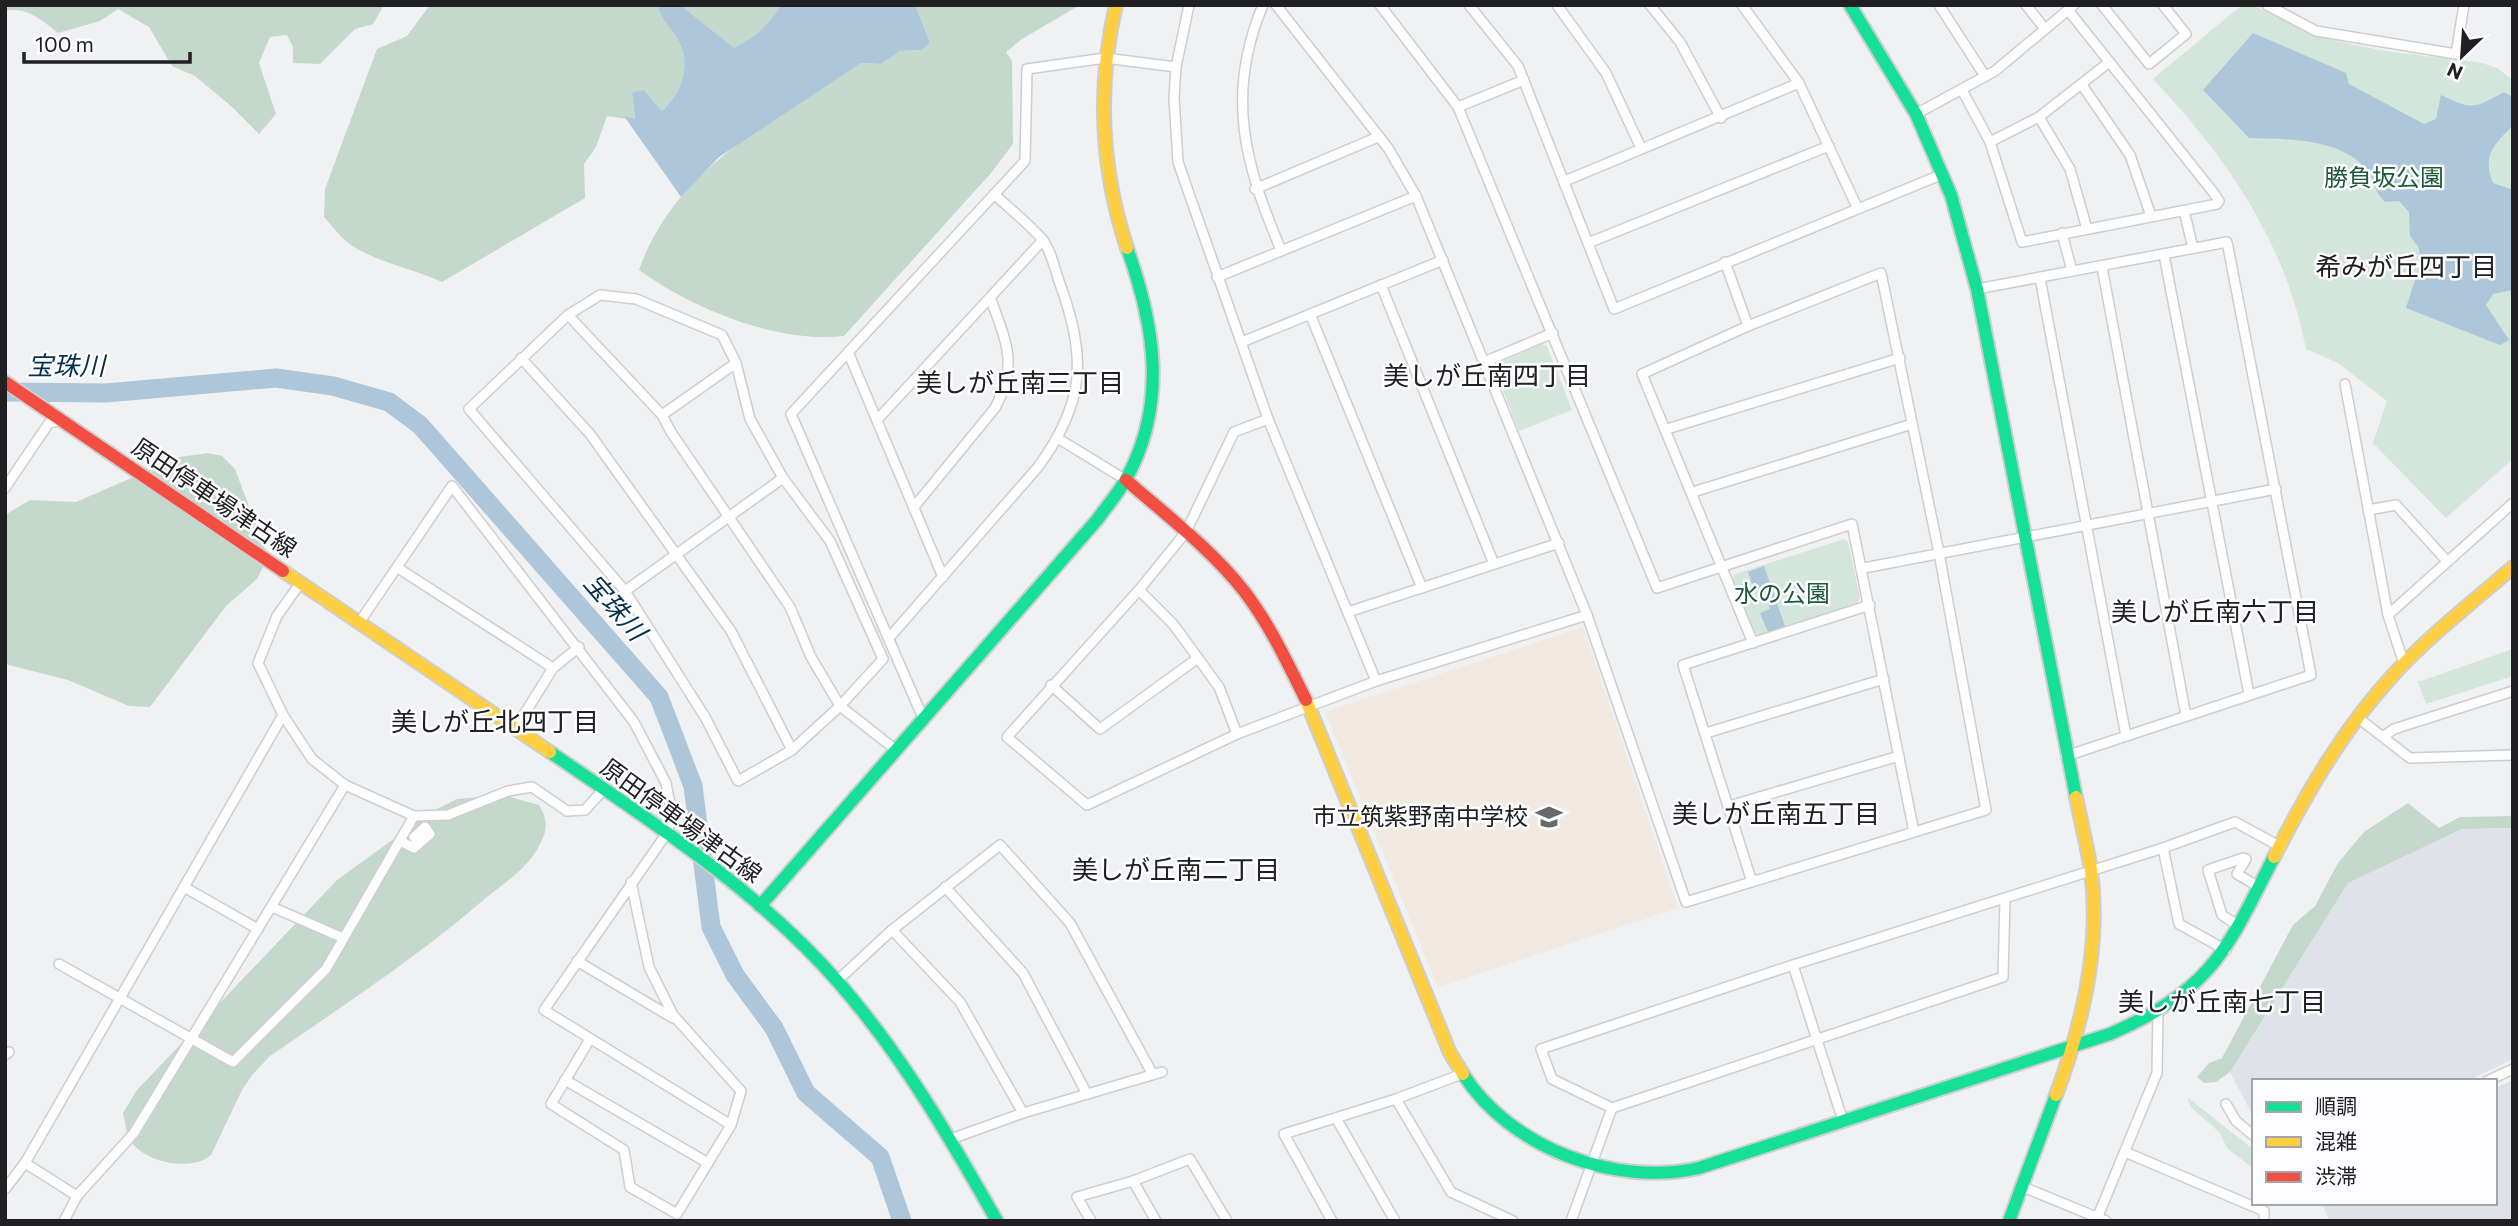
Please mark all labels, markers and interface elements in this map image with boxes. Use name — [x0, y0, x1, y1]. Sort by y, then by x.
scale bar — [24, 21, 191, 65]
north arrow — [2427, 21, 2497, 91]
text: 100 m — [35, 31, 94, 56]
text: N — [2443, 58, 2466, 85]
park label: 勝負坂公園 — [2324, 162, 2444, 191]
district label: 希みが丘四丁目 — [2315, 250, 2497, 281]
water label: 宝珠川 — [27, 349, 108, 380]
district label: 美しが丘南四丁目 — [1383, 359, 1591, 390]
district label: 美しが丘南三丁目 — [916, 366, 1124, 397]
street label: 原田停車場津古線 — [127, 431, 303, 562]
water label: 宝珠川 — [579, 566, 655, 648]
park label: 水の公園 — [1734, 578, 1830, 607]
district label: 美しが丘南六丁目 — [2111, 595, 2319, 626]
district label: 美しが丘北四丁目 — [391, 705, 599, 736]
street label: 原田停車場津古線 — [596, 752, 768, 888]
district label: 美しが丘南五丁目 — [1672, 797, 1880, 828]
place label: 市立筑紫野南中学校 — [1312, 801, 1528, 830]
school or university icon: 市立筑紫野南中学校 — [1534, 802, 1564, 832]
district label: 美しが丘南二丁目 — [1072, 853, 1280, 884]
district label: 美しが丘南七丁目 — [2118, 985, 2326, 1016]
legend — [2252, 1079, 2497, 1205]
text: 順調 — [2315, 1093, 2357, 1118]
text: 混雑 — [2315, 1128, 2357, 1153]
text: 渋滞 — [2315, 1163, 2357, 1188]

